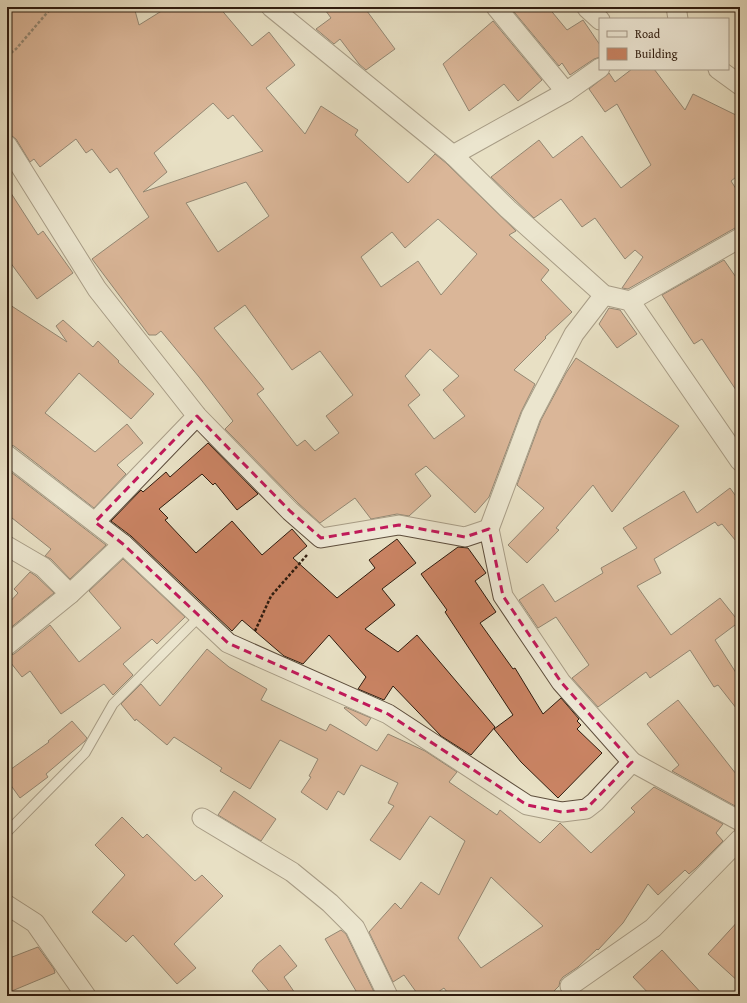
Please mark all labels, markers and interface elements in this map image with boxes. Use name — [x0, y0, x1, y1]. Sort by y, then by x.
legend — [599, 18, 729, 70]
text: Road — [635, 25, 661, 42]
text: Building — [635, 45, 678, 62]

